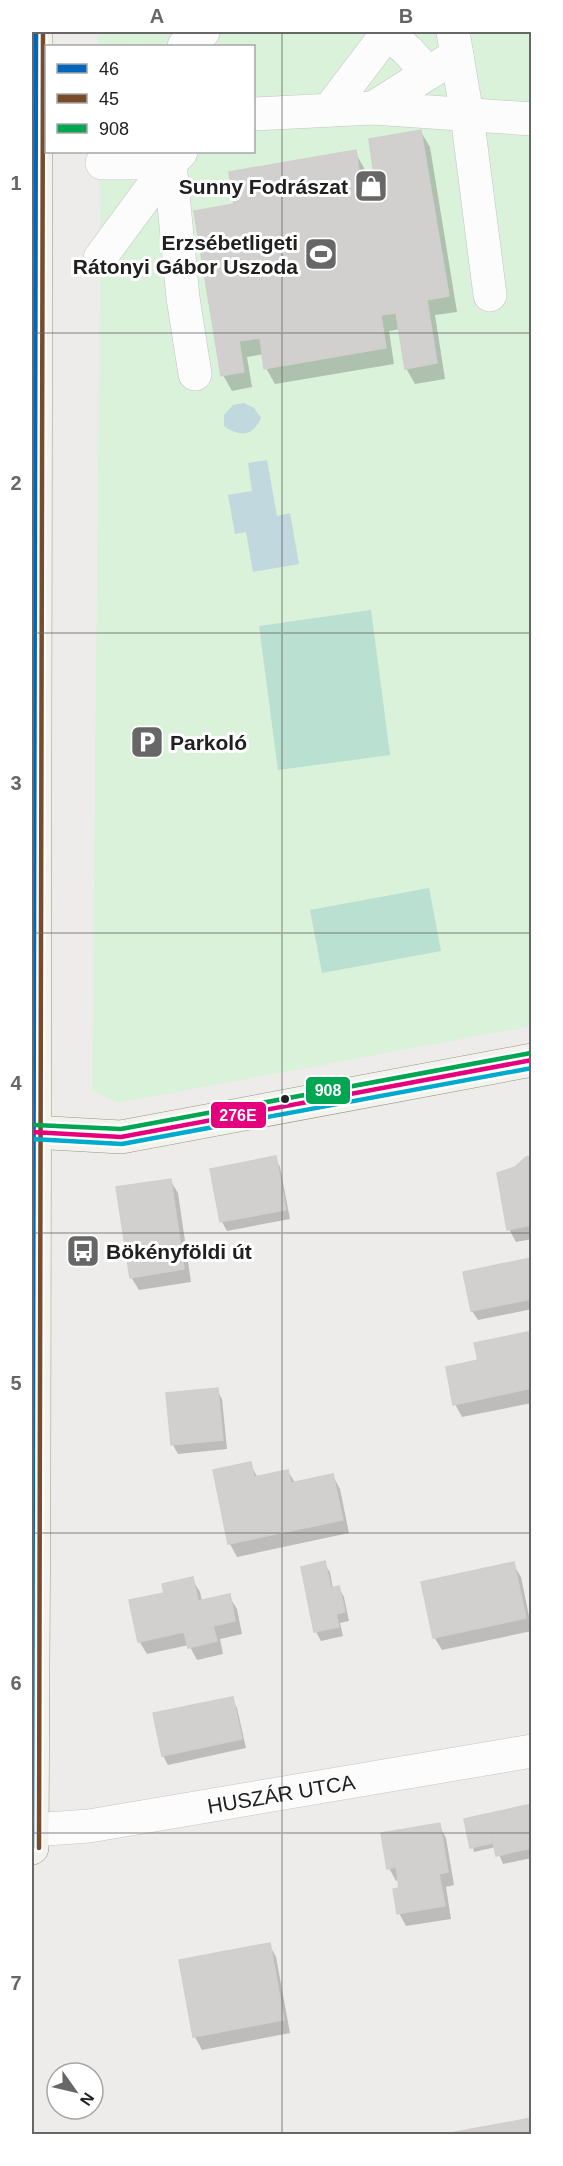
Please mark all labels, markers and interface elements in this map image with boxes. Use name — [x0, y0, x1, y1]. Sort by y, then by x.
text: A — [150, 5, 164, 27]
text: B — [399, 5, 413, 27]
legend — [45, 45, 255, 153]
text: 46 — [99, 59, 119, 79]
text: 45 — [99, 89, 119, 109]
text: 908 — [99, 119, 129, 139]
shop icon: Sunny Fodrászat — [353, 168, 389, 204]
text: 1 — [10, 172, 22, 194]
place label: Sunny Fodrászat — [179, 175, 348, 198]
place label: Erzsébetligeti Rátonyi Gábor Uszoda — [73, 231, 298, 278]
sports icon: Erzsébetligeti Rátonyi Gábor Uszoda — [303, 236, 339, 272]
text: 2 — [10, 472, 22, 494]
parking icon: Parkoló — [129, 724, 165, 760]
place label: Parkoló — [170, 731, 247, 754]
text: 3 — [10, 772, 22, 794]
text: 4 — [10, 1072, 22, 1094]
line badge: 908 — [305, 1076, 351, 1105]
text: 908 — [315, 1082, 341, 1099]
unlabelled marker — [279, 1093, 291, 1105]
line badge: 276E — [210, 1101, 267, 1129]
text: 276E — [219, 1107, 257, 1124]
bus stop icon: Bökényföldi út — [65, 1233, 101, 1269]
place label: Bökényföldi út — [106, 1240, 252, 1263]
text: 5 — [10, 1372, 22, 1394]
text: 6 — [10, 1672, 22, 1694]
street label: HUSZÁR UTCA — [206, 1770, 357, 1817]
text: 7 — [10, 1972, 22, 1994]
north arrow — [45, 2061, 105, 2121]
text: N — [77, 2090, 97, 2109]

